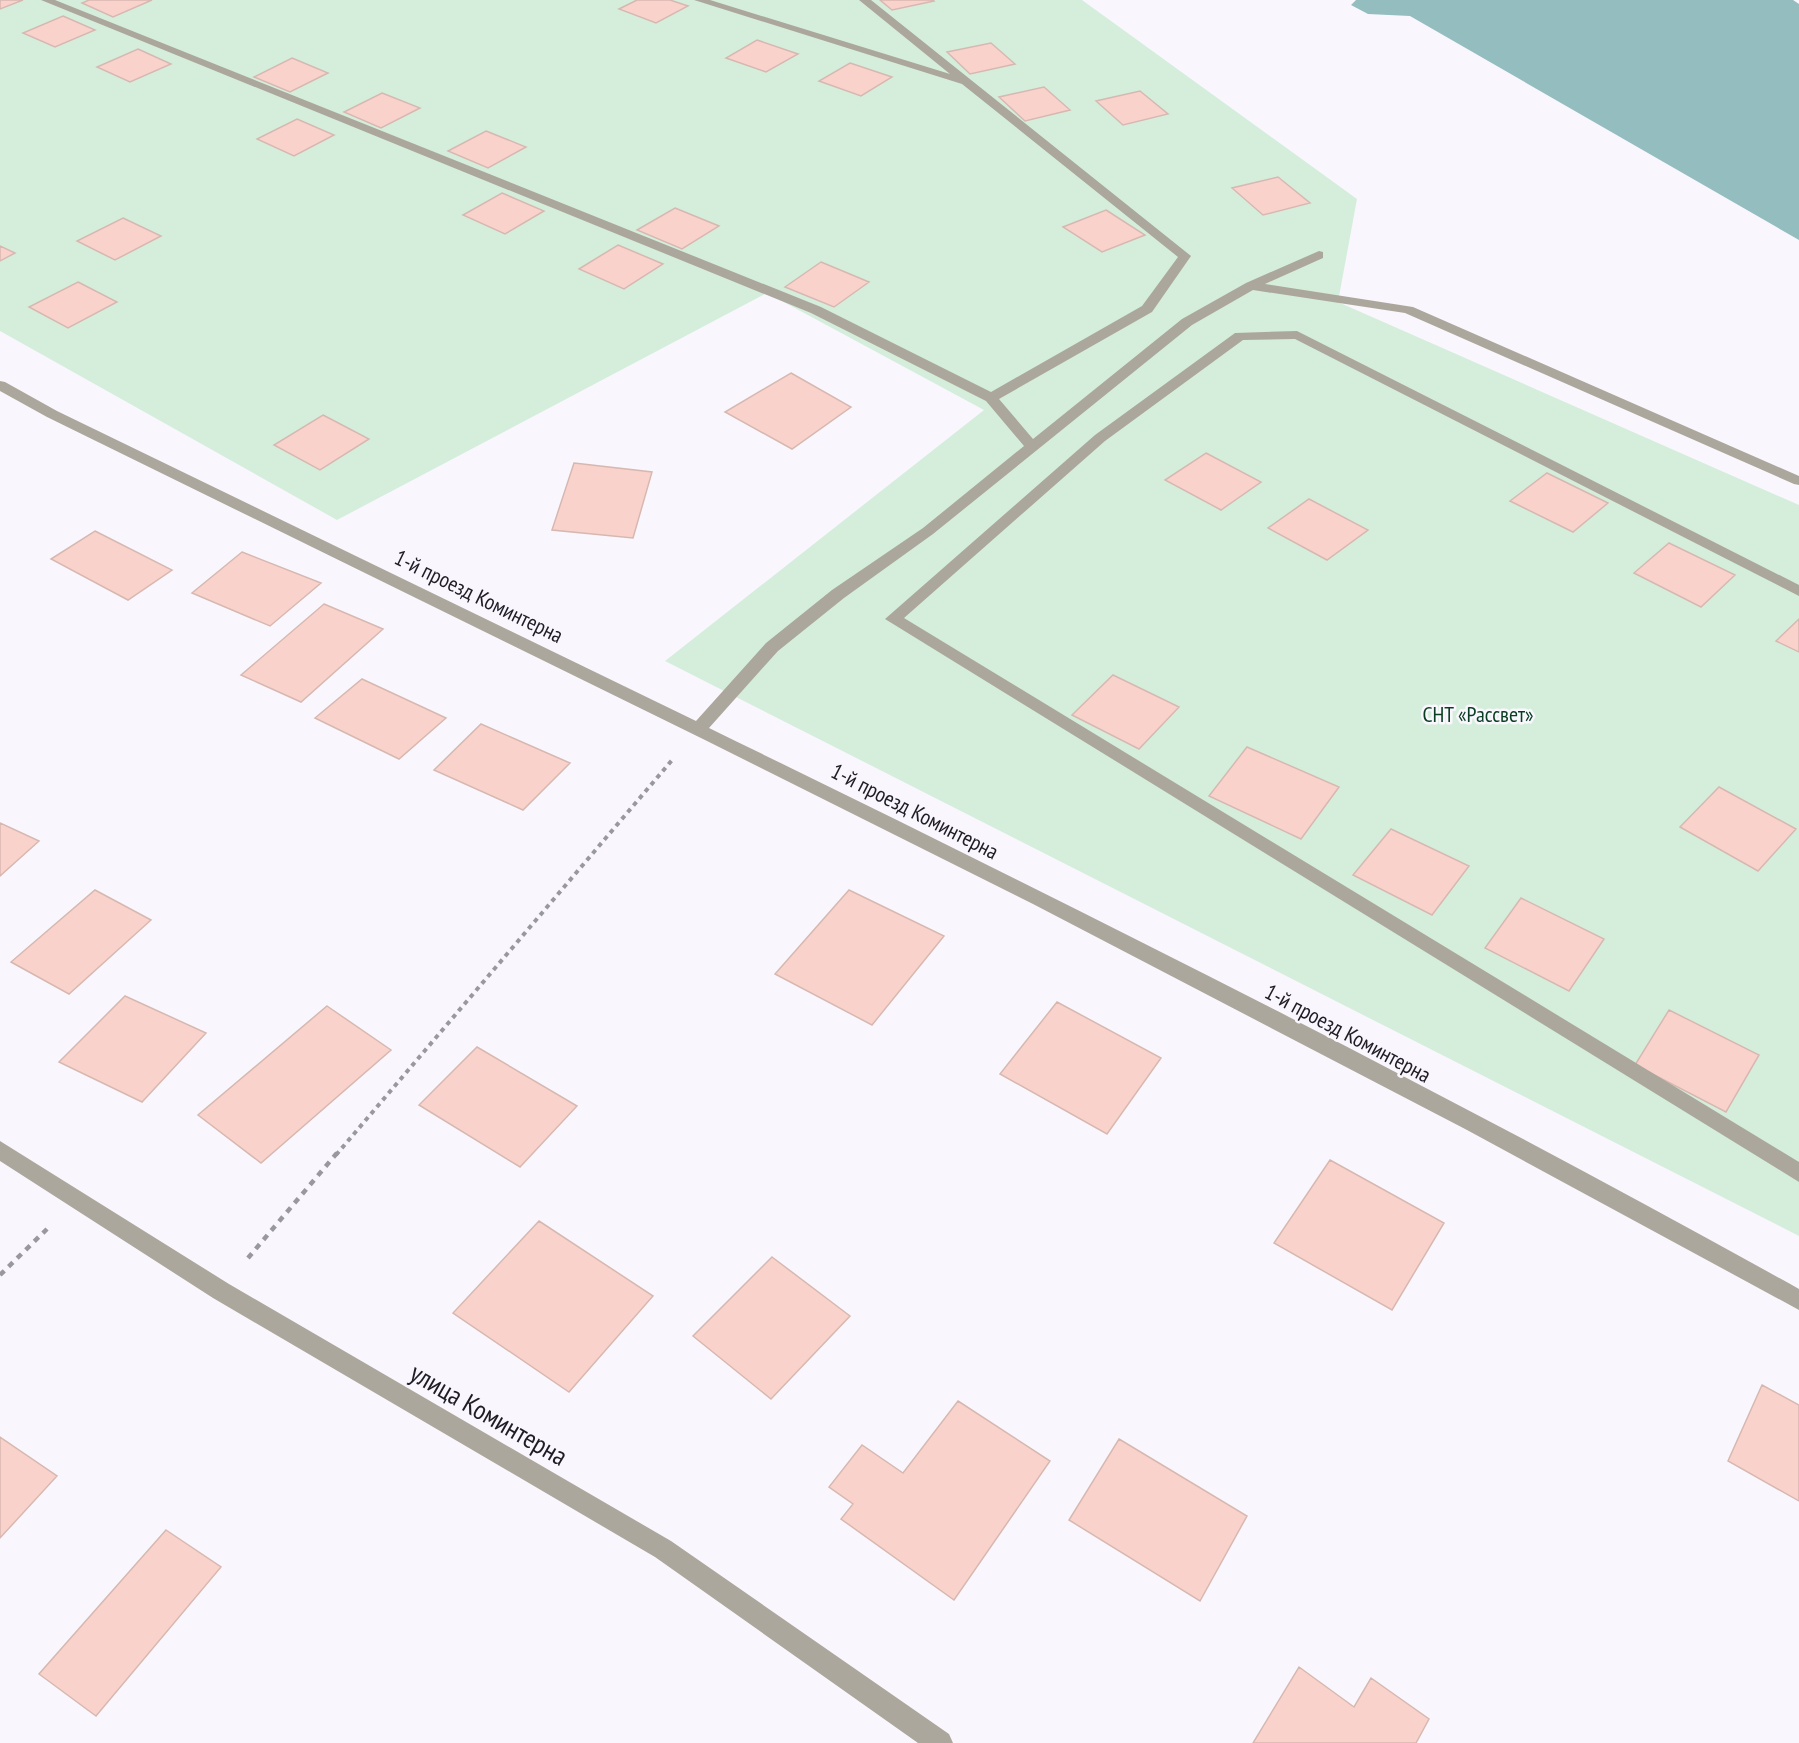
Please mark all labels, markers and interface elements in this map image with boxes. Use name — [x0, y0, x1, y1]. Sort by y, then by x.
street label: 1-й проезд Коминтерна — [390, 543, 568, 649]
park label: СНТ «Рассвет» — [1422, 700, 1534, 728]
street label: 1-й проезд Коминтерна — [827, 757, 1003, 865]
street label: 1-й проезд Коминтерна — [1260, 977, 1436, 1089]
street label: улица Коминтерна — [404, 1355, 574, 1473]

